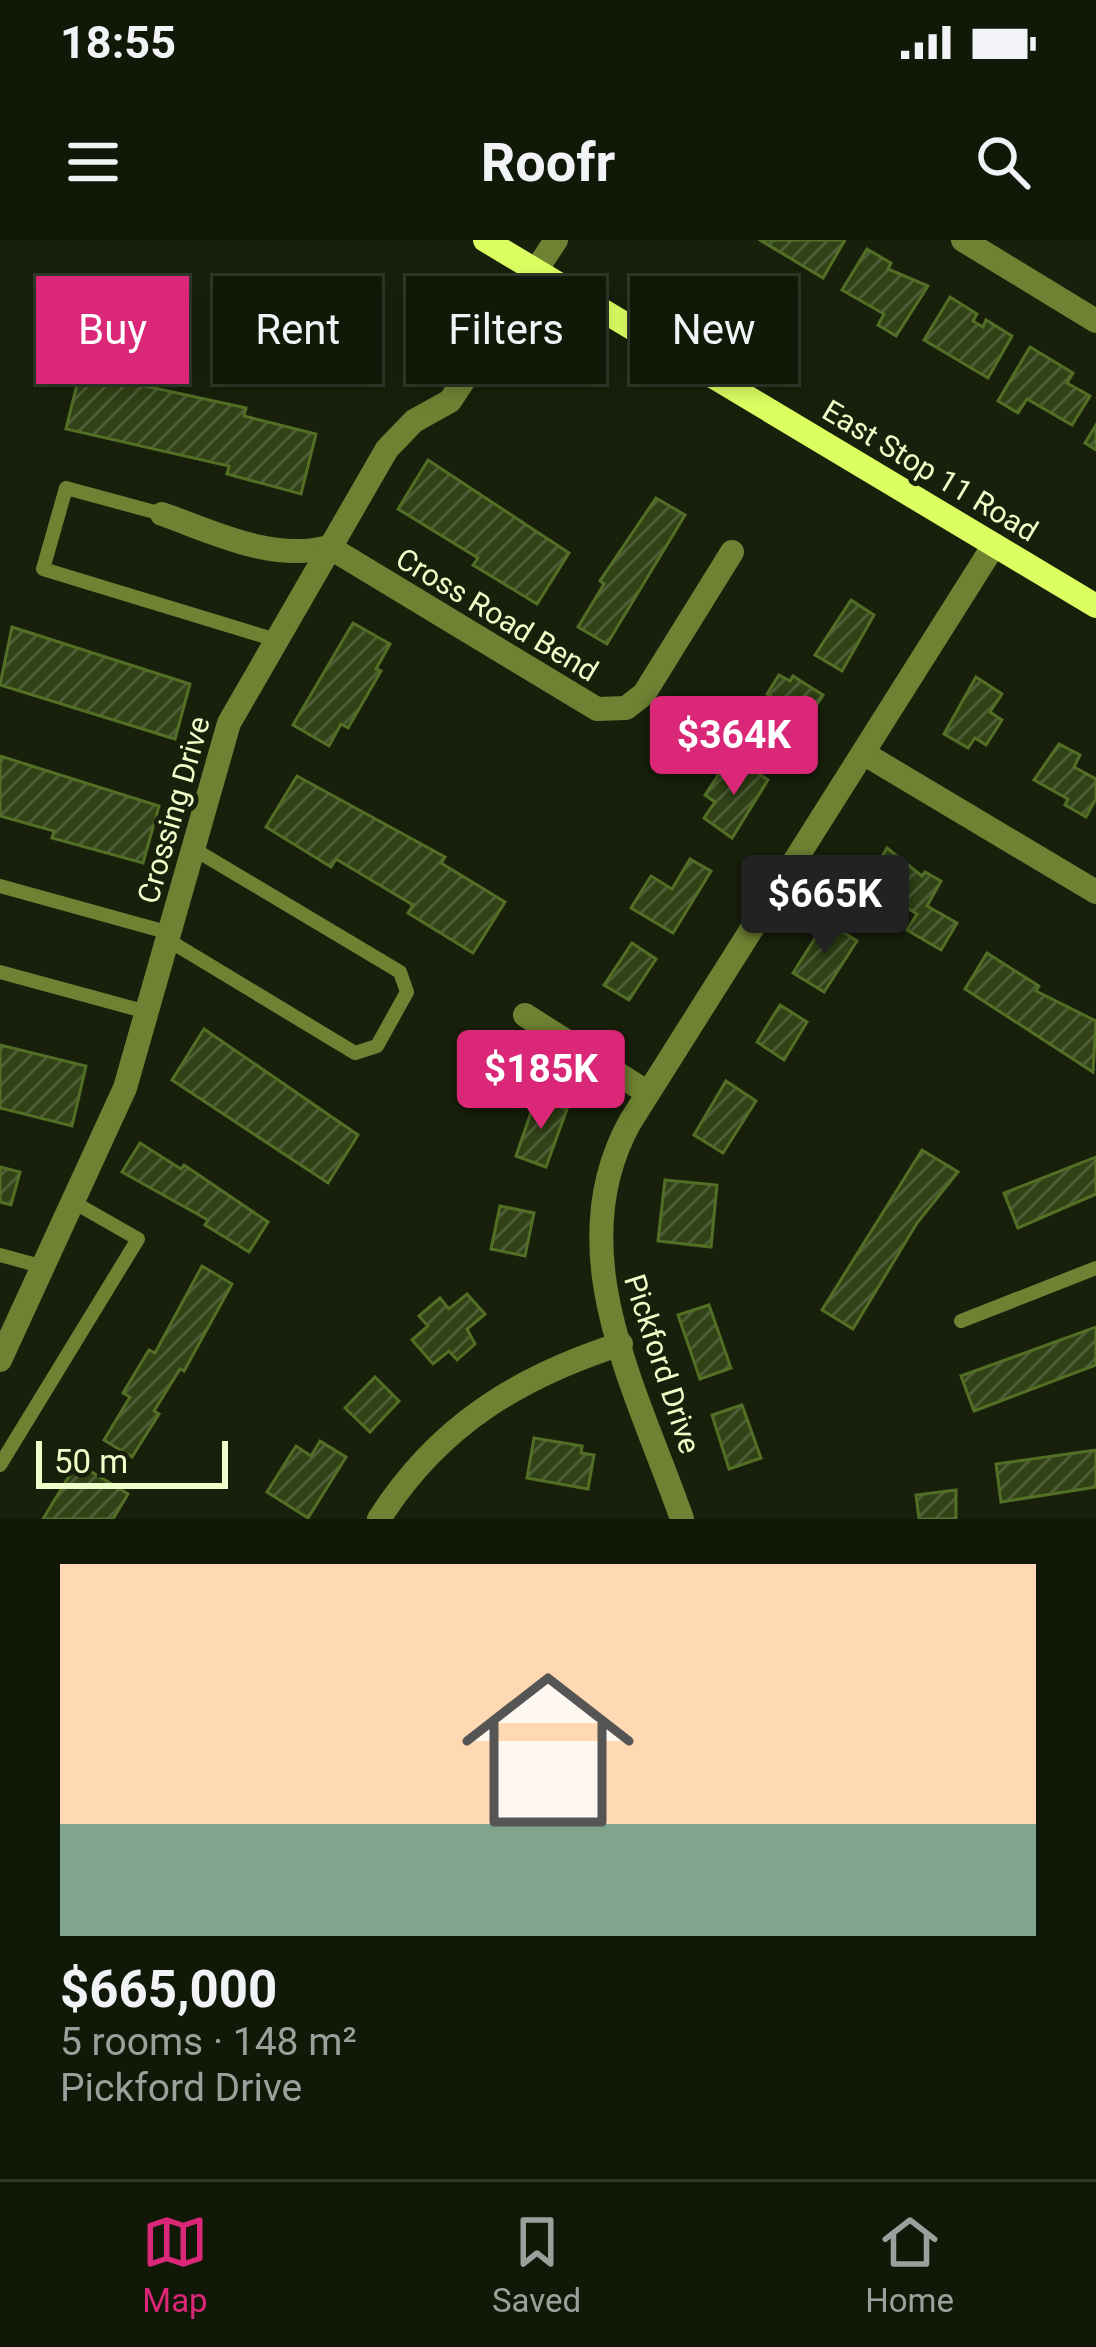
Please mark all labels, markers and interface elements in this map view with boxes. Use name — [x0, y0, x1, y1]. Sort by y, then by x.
text: 18:55 — [60, 16, 176, 69]
icon: menu — [60, 129, 126, 195]
icon: search — [970, 129, 1036, 195]
text: Roofr — [481, 131, 615, 194]
chip: Buy — [36, 276, 189, 384]
chip: Rent — [213, 276, 382, 384]
chip: Filters — [406, 276, 606, 384]
chip: New — [630, 276, 798, 384]
street label: East Stop 11 Road — [816, 393, 1044, 549]
street label: Cross Road Bend — [390, 541, 605, 689]
pin: $364K — [650, 696, 818, 798]
street label: Crossing Drive — [130, 712, 217, 907]
text: $364K — [677, 712, 791, 758]
pin: $665K — [741, 855, 909, 957]
text: $665K — [768, 871, 882, 917]
pin: $185K — [457, 1030, 625, 1132]
text: $185K — [484, 1046, 598, 1092]
street label: Pickford Drive — [617, 1270, 708, 1458]
scale bar — [36, 1435, 228, 1488]
text: 50 m — [54, 1442, 128, 1481]
icon: home — [440, 1642, 656, 1858]
text: $665,000 — [60, 1960, 277, 2019]
text: 5 rooms · 148 m² — [60, 2019, 357, 2065]
text: Pickford Drive — [60, 2065, 302, 2111]
tab: Map — [142, 2209, 208, 2320]
tab: Saved — [492, 2209, 581, 2320]
tab: Home — [865, 2209, 954, 2320]

